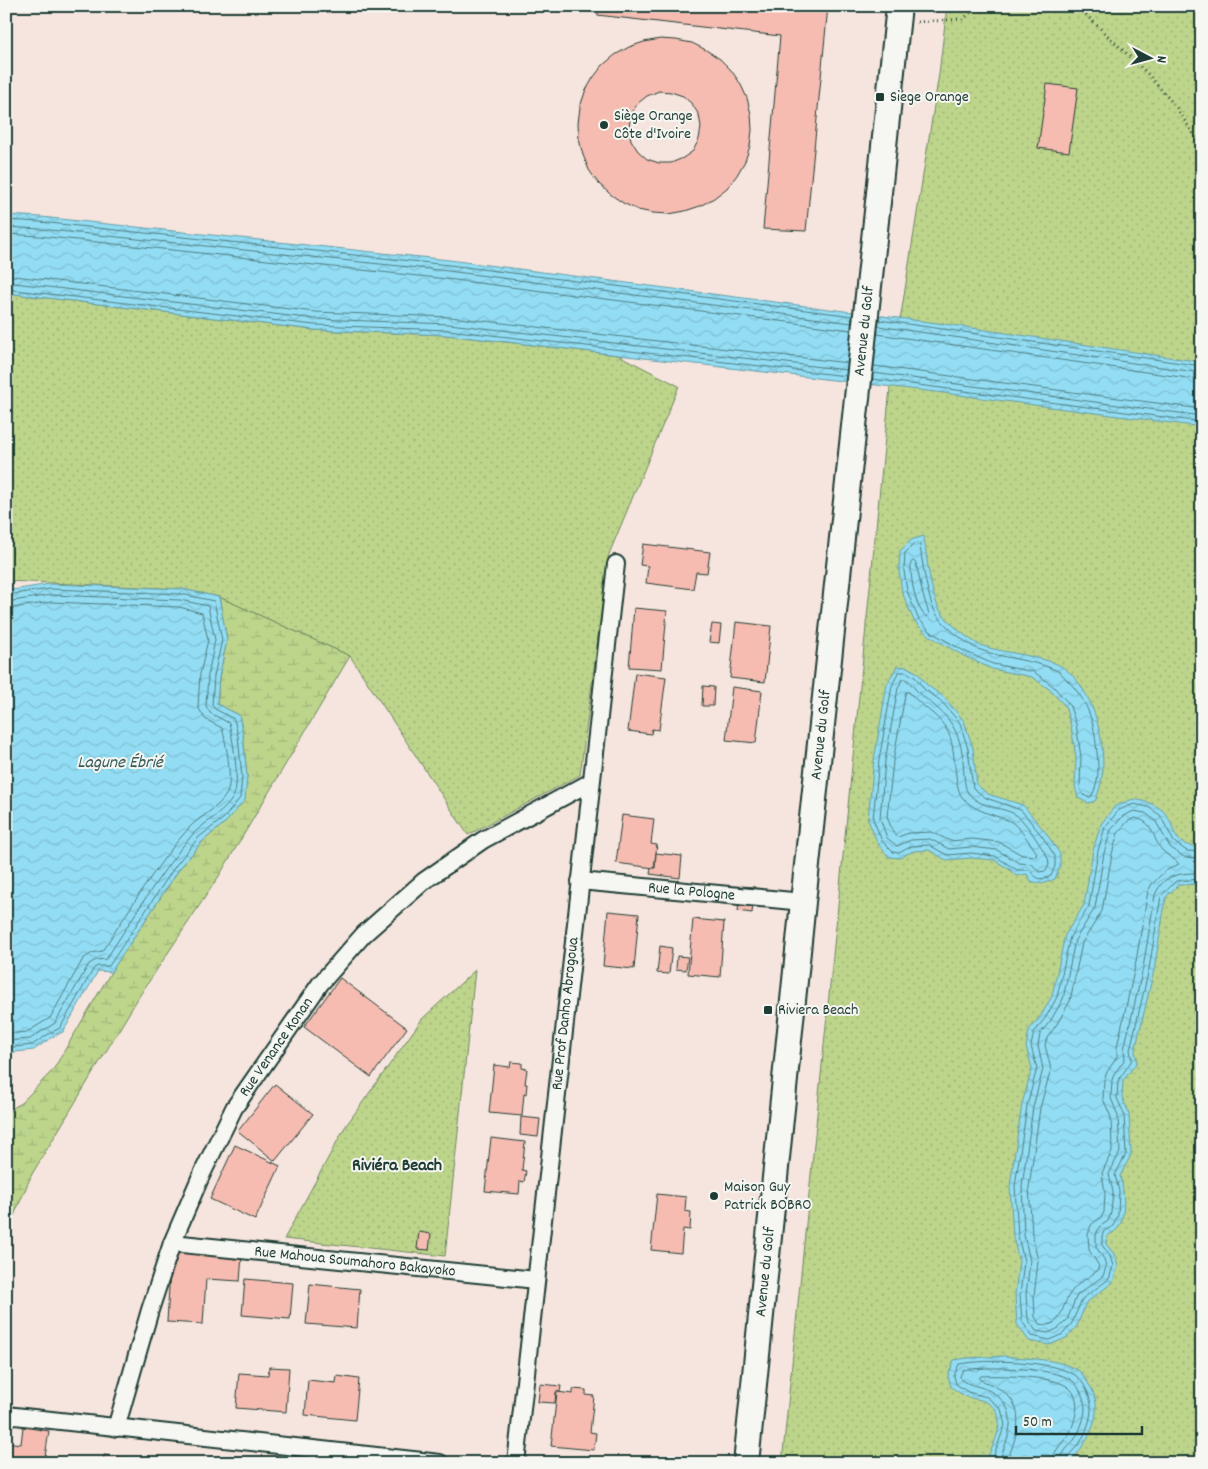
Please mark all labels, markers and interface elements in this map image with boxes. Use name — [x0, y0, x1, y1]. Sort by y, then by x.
north arrow — [1126, 32, 1176, 82]
text: N — [1151, 55, 1171, 64]
place label: Siege Orange — [890, 86, 969, 109]
marker: Siege Orange — [874, 91, 886, 103]
place label: Siège Orange Côte d'Ivoire — [614, 105, 693, 146]
marker: Siège Orange Côte d'Ivoire — [598, 119, 610, 131]
street label: Avenue du Golf — [848, 285, 880, 377]
street label: Avenue du Golf — [805, 688, 837, 781]
water label: Lagune Ébrié — [77, 751, 165, 776]
street label: Rue la Pologne — [647, 876, 736, 907]
street label: Rue Prof Danho Abrogoua — [545, 936, 585, 1091]
street label: Rue Venance Konan — [234, 993, 319, 1102]
place label: Riviera Beach — [778, 999, 858, 1022]
marker: Riviera Beach — [762, 1004, 774, 1016]
district label: Riviéra Beach — [352, 1154, 442, 1179]
place label: Maison Guy Patrick BOBRO — [724, 1176, 812, 1217]
marker: Maison Guy Patrick BOBRO — [708, 1190, 720, 1202]
street label: Avenue du Golf — [749, 1226, 781, 1318]
street label: Rue Mahoua Soumahoro Bakayoko — [253, 1240, 457, 1283]
scale bar — [1016, 1404, 1142, 1436]
text: 50 m — [1023, 1412, 1052, 1434]

